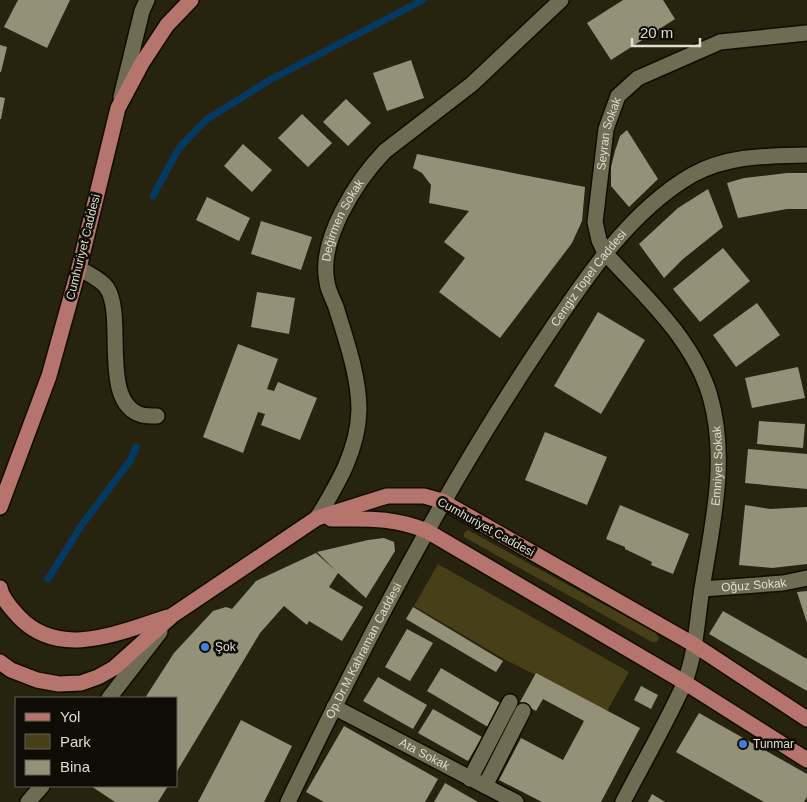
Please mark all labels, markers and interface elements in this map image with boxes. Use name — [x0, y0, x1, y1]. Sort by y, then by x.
scale bar — [632, 15, 700, 47]
text: 20 m — [640, 24, 673, 41]
street label: Seyran Sokak — [594, 94, 624, 171]
street label: Değirmen Sokak — [319, 176, 367, 262]
street label: Cumhuriyet Caddesi — [63, 193, 103, 301]
street label: Cengiz Topel Caddesi — [548, 227, 629, 329]
street label: Emniyet Sokak — [708, 424, 725, 507]
street label: Cumhuriyet Caddesi — [435, 495, 537, 559]
street label: Oğuz Sokak — [721, 575, 789, 595]
street label: Op.Dr.M.Kahraman Caddesi — [323, 580, 404, 721]
place label: Şok — [215, 640, 237, 654]
marker: Şok — [199, 641, 211, 653]
legend — [15, 697, 178, 787]
text: Yol — [60, 708, 80, 725]
text: Park — [60, 733, 91, 750]
street label: Ata Sokak — [397, 735, 453, 774]
place label: Tunmar — [753, 737, 794, 751]
marker: Tunmar — [737, 738, 749, 750]
text: Bina — [60, 758, 91, 775]

